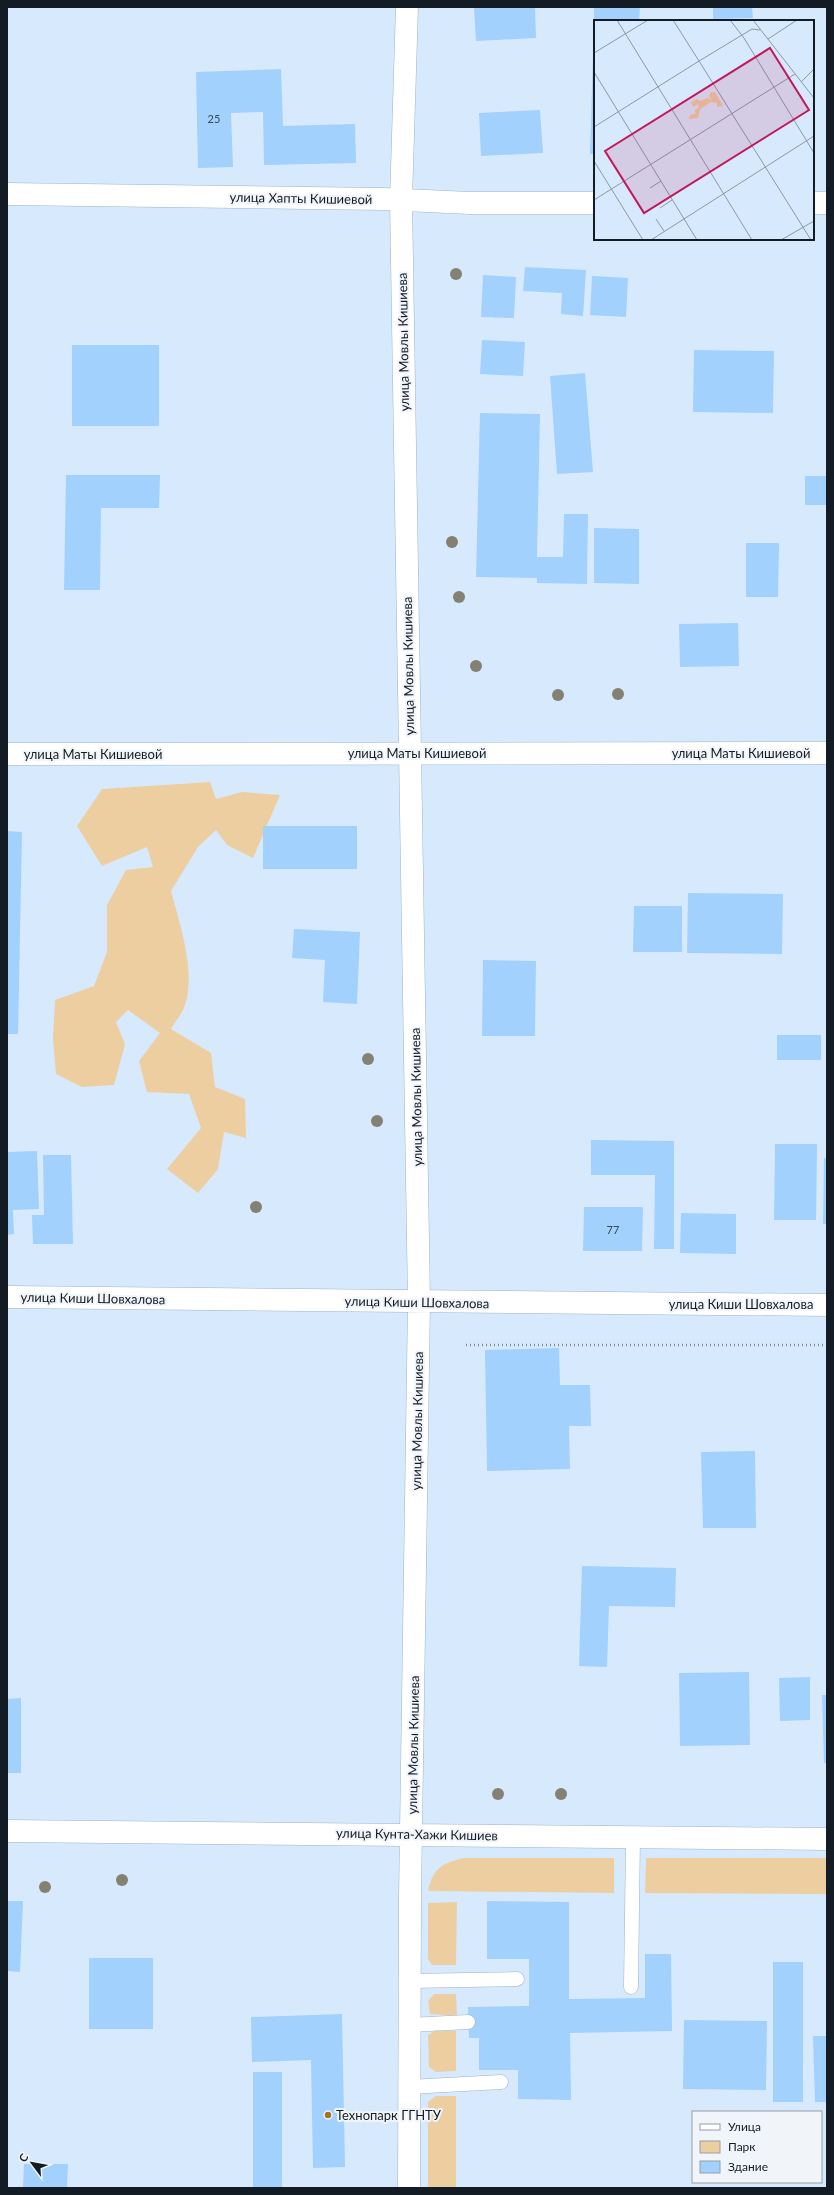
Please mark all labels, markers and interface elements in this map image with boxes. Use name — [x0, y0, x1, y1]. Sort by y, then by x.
inset map — [594, 20, 814, 240]
house number: 25 — [208, 112, 220, 125]
street label: улица Хапты Кишиевой — [230, 189, 372, 207]
street label: улица Мовлы Кишиева — [394, 272, 412, 412]
street label: улица Мовлы Кишиева — [399, 596, 417, 736]
street label: улица Маты Кишиевой — [348, 745, 486, 761]
street label: улица Маты Кишиевой — [672, 745, 810, 761]
street label: улица Маты Кишиевой — [24, 746, 162, 762]
street label: улица Мовлы Кишиева — [407, 1027, 425, 1167]
house number: 77 — [607, 1223, 619, 1236]
street label: улица Киши Шовхалова — [20, 1289, 166, 1307]
street label: улица Киши Шовхалова — [344, 1293, 490, 1311]
street label: улица Киши Шовхалова — [669, 1296, 813, 1312]
street label: улица Мовлы Кишиева — [408, 1351, 426, 1491]
street label: улица Мовлы Кишиева — [404, 1675, 422, 1815]
street label: улица Кунта-Хажи Кишиев — [336, 1825, 498, 1843]
place label: Технопарк ГГНТУ — [336, 2107, 442, 2123]
marker: Технопарк ГГНТУ — [323, 2110, 333, 2120]
legend — [692, 2111, 822, 2183]
text: Улица — [728, 2119, 761, 2134]
text: Парк — [728, 2139, 756, 2154]
north arrow — [12, 2143, 52, 2183]
text: С — [16, 2150, 31, 2164]
text: Здание — [728, 2159, 768, 2174]

